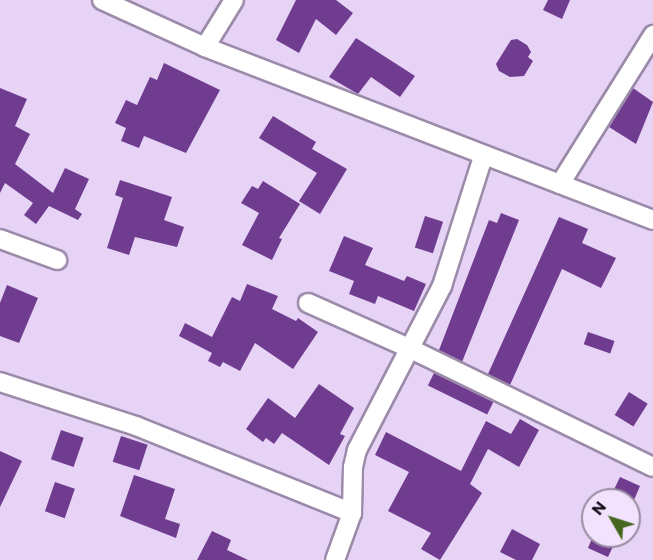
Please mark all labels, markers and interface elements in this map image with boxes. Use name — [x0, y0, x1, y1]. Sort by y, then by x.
north arrow — [581, 488, 641, 548]
text: N — [587, 497, 609, 518]

